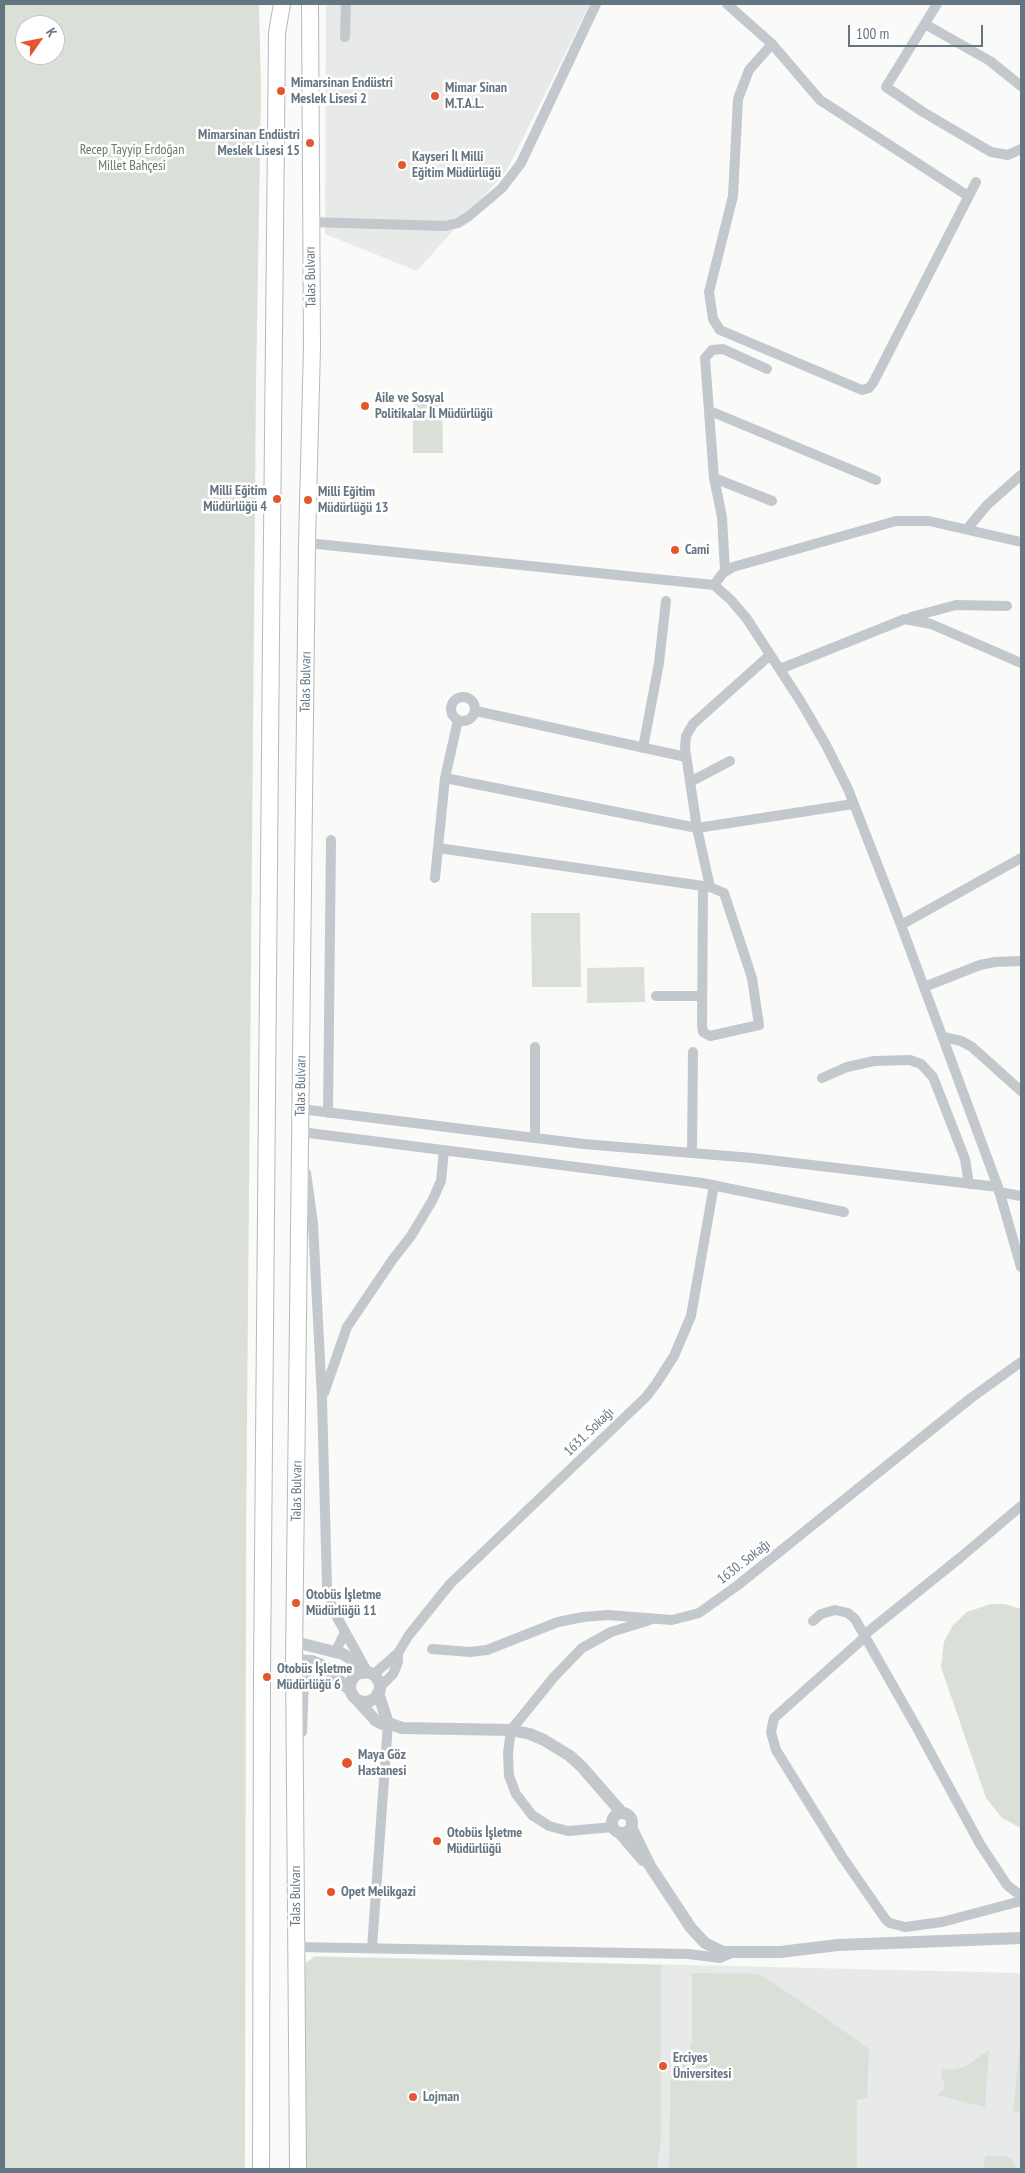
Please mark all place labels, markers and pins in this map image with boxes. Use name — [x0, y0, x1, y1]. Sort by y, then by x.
place label: Mimarsinan Endüstri Meslek Lisesi 2 — [291, 75, 393, 108]
place label: Mimar Sinan M.T.A.L. — [445, 80, 507, 112]
marker: Mimarsinan Endüstri Meslek Lisesi 2 — [275, 85, 287, 97]
marker: Mimar Sinan M.T.A.L. — [429, 90, 441, 102]
place label: Mimarsinan Endüstri Meslek Lisesi 15 — [198, 127, 300, 160]
marker: Mimarsinan Endüstri Meslek Lisesi 15 — [304, 137, 316, 149]
place label: Kayseri İl Milli Eğitim Müdürlüğü — [412, 149, 501, 182]
marker: Kayseri İl Milli Eğitim Müdürlüğü — [396, 159, 408, 171]
place label: Aile ve Sosyal Politikalar İl Müdürlüğü — [375, 390, 493, 422]
marker: Aile ve Sosyal Politikalar İl Müdürlüğü — [359, 400, 371, 412]
place label: Milli Eğitim Müdürlüğü 4 — [203, 483, 267, 516]
place label: Milli Eğitim Müdürlüğü 13 — [318, 484, 388, 516]
marker: Milli Eğitim Müdürlüğü 4 — [271, 493, 283, 505]
marker: Milli Eğitim Müdürlüğü 13 — [302, 494, 314, 506]
place label: Cami — [685, 542, 709, 558]
marker: Cami — [669, 544, 681, 556]
place label: Otobüs İşletme Müdürlüğü 11 — [306, 1587, 381, 1620]
marker: Otobüs İşletme Müdürlüğü 11 — [290, 1597, 302, 1609]
place label: Otobüs İşletme Müdürlüğü 6 — [277, 1661, 352, 1694]
marker: Otobüs İşletme Müdürlüğü 6 — [261, 1671, 273, 1683]
place label: Maya Göz Hastanesi — [358, 1747, 406, 1780]
marker: Maya Göz Hastanesi — [340, 1756, 354, 1770]
place label: Otobüs İşletme Müdürlüğü — [447, 1825, 522, 1858]
marker: Otobüs İşletme Müdürlüğü — [431, 1835, 443, 1847]
place label: Opet Melikgazi — [341, 1884, 416, 1900]
marker: Opet Melikgazi — [325, 1886, 337, 1898]
place label: Erciyes Üniversitesi — [673, 2050, 731, 2082]
marker: Erciyes Üniversitesi — [657, 2060, 669, 2072]
place label: Lojman — [423, 2089, 459, 2105]
marker: Lojman — [407, 2091, 419, 2103]

